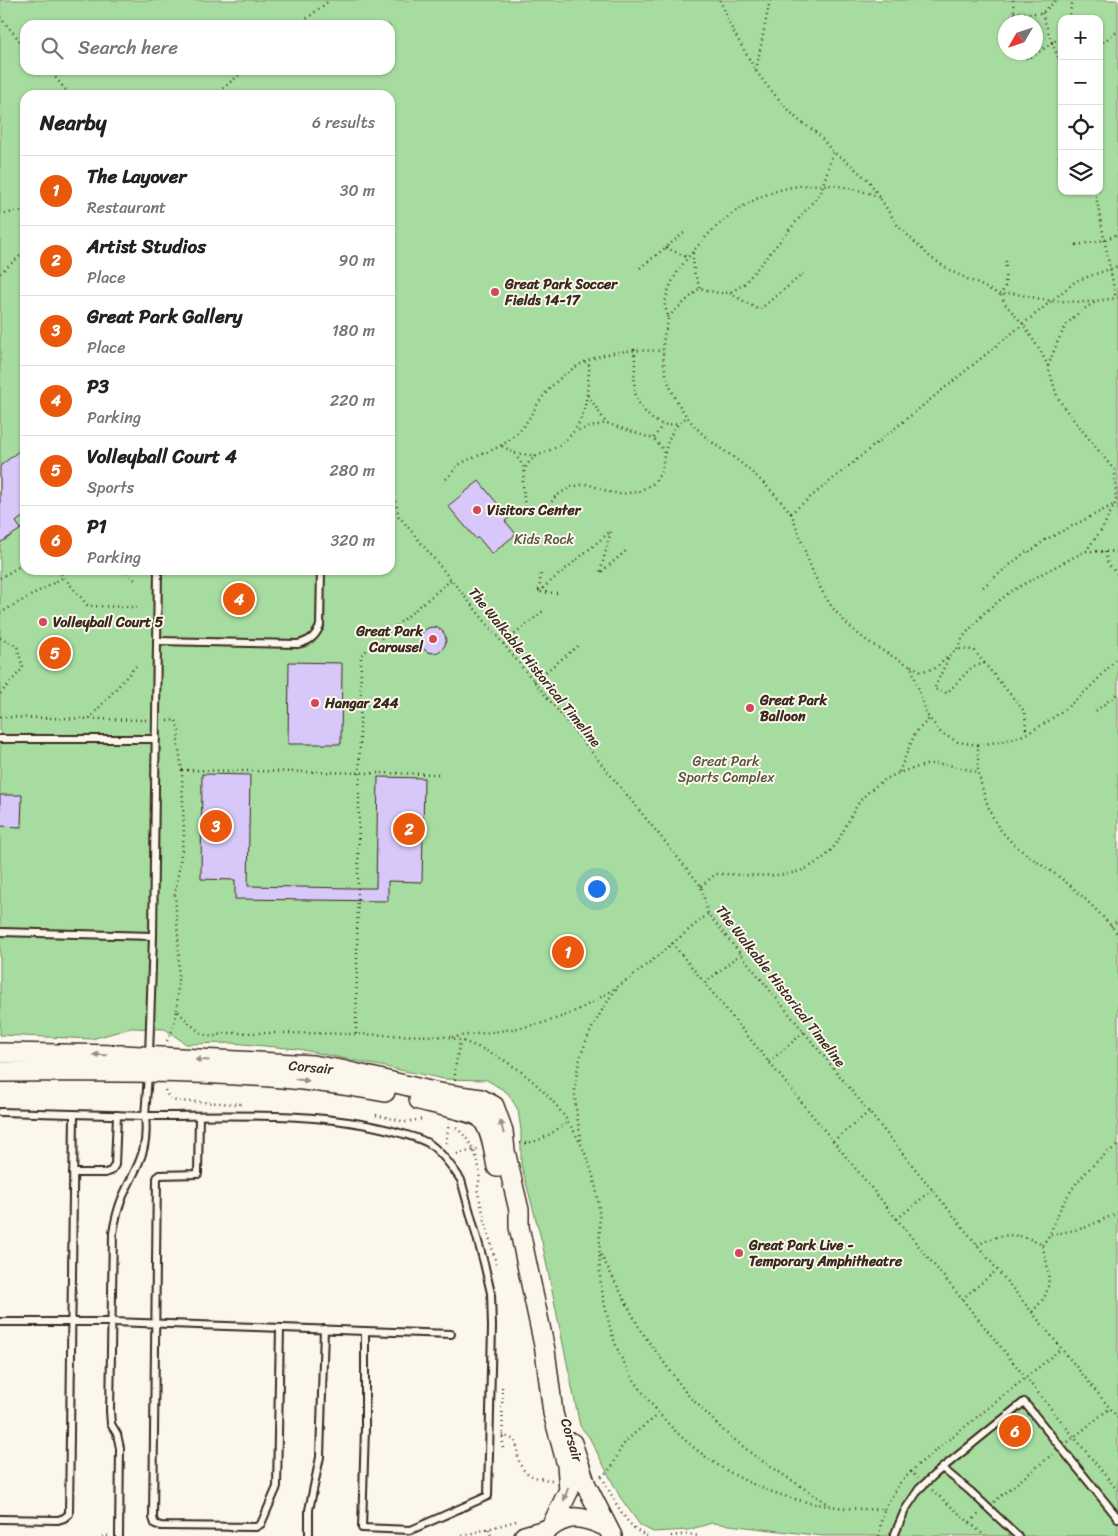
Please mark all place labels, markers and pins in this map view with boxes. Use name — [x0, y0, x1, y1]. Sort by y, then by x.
place label: Great Park Soccer Fields 14-17 — [504, 272, 618, 313]
marker: Great Park Soccer Fields 14-17 — [489, 286, 501, 298]
place label: Visitors Center — [487, 498, 582, 523]
marker: Visitors Center — [471, 504, 483, 516]
pin: 4 — [223, 580, 255, 618]
place label: Volleyball Court 5 — [53, 610, 164, 635]
marker: Volleyball Court 5 — [37, 616, 49, 628]
place label: Great Park Carousel — [355, 619, 424, 660]
marker: Great Park Carousel — [427, 633, 439, 645]
pin: 5 — [39, 634, 71, 672]
place label: Great Park Balloon — [759, 688, 827, 729]
place label: Hangar 244 — [324, 691, 399, 716]
marker: Hangar 244 — [309, 697, 321, 709]
marker: Great Park Balloon — [744, 702, 756, 714]
pin: 3 — [200, 807, 232, 845]
pin: 2 — [393, 810, 425, 848]
pin: 1 — [552, 933, 584, 971]
place label: Great Park Live - Temporary Amphitheatre — [748, 1233, 903, 1274]
marker: Great Park Live - Temporary Amphitheatre — [733, 1247, 745, 1259]
pin: 6 — [999, 1412, 1031, 1450]

